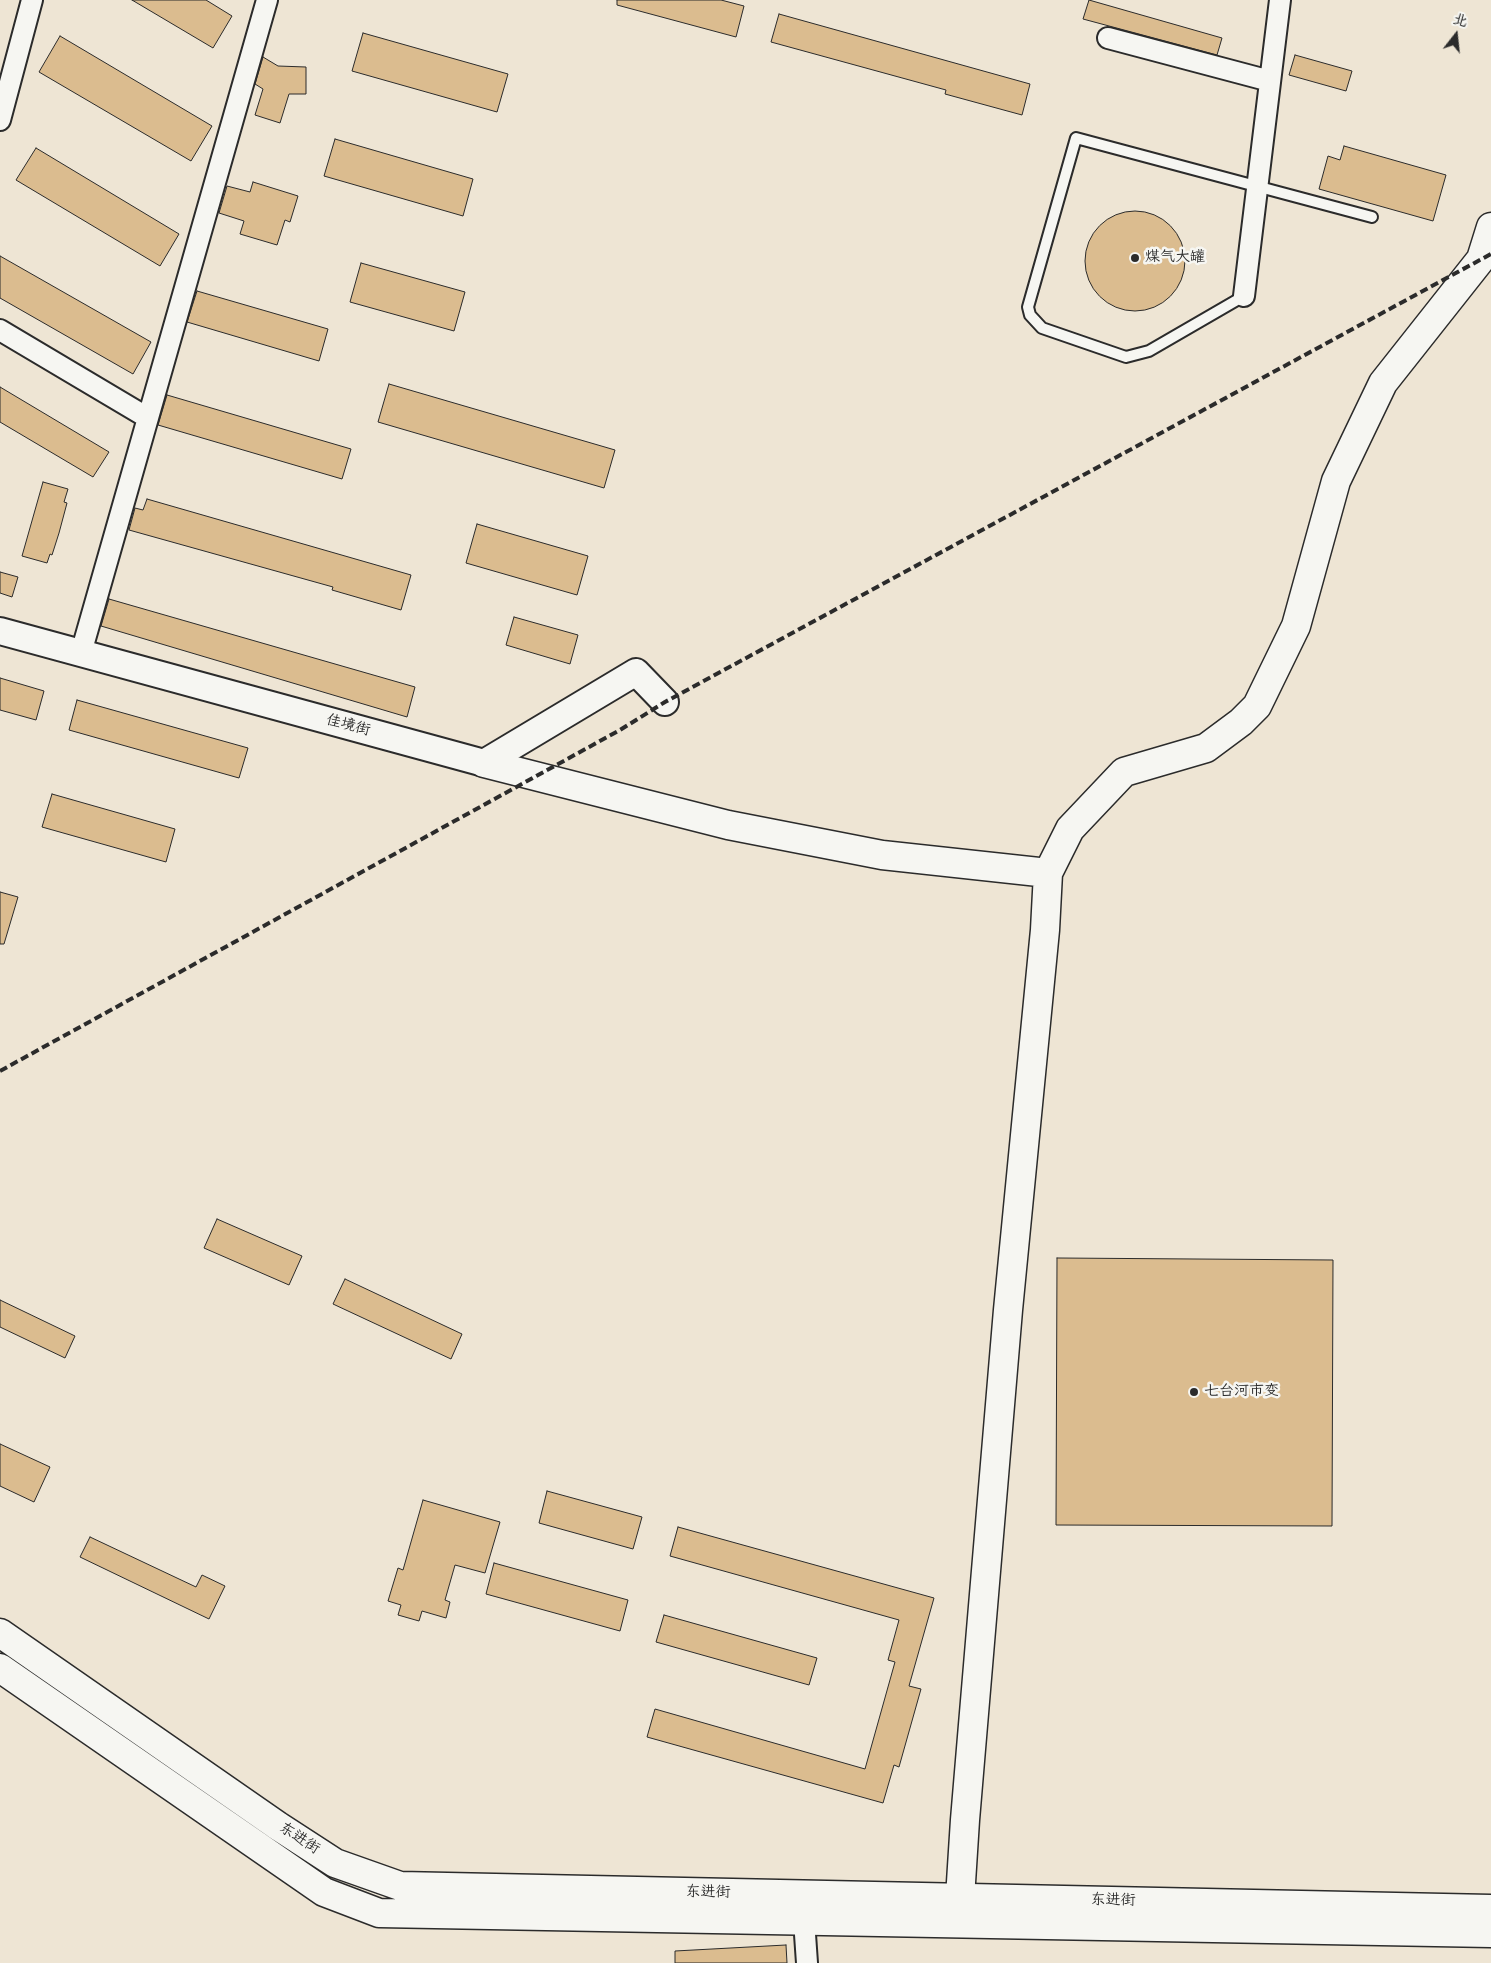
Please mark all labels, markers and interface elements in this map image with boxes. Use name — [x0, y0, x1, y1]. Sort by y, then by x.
north arrow — [1431, 10, 1481, 60]
text: 北 — [1451, 10, 1469, 31]
place label: 煤气大罐 — [1145, 249, 1205, 267]
marker: 煤气大罐 — [1129, 252, 1141, 264]
street label: 佳境街 — [324, 711, 372, 741]
place label: 七台河市变 — [1204, 1383, 1279, 1401]
marker: 七台河市变 — [1188, 1386, 1200, 1398]
street label: 东进街 — [275, 1819, 323, 1859]
street label: 东进街 — [685, 1884, 731, 1902]
street label: 东进街 — [1090, 1892, 1136, 1910]

